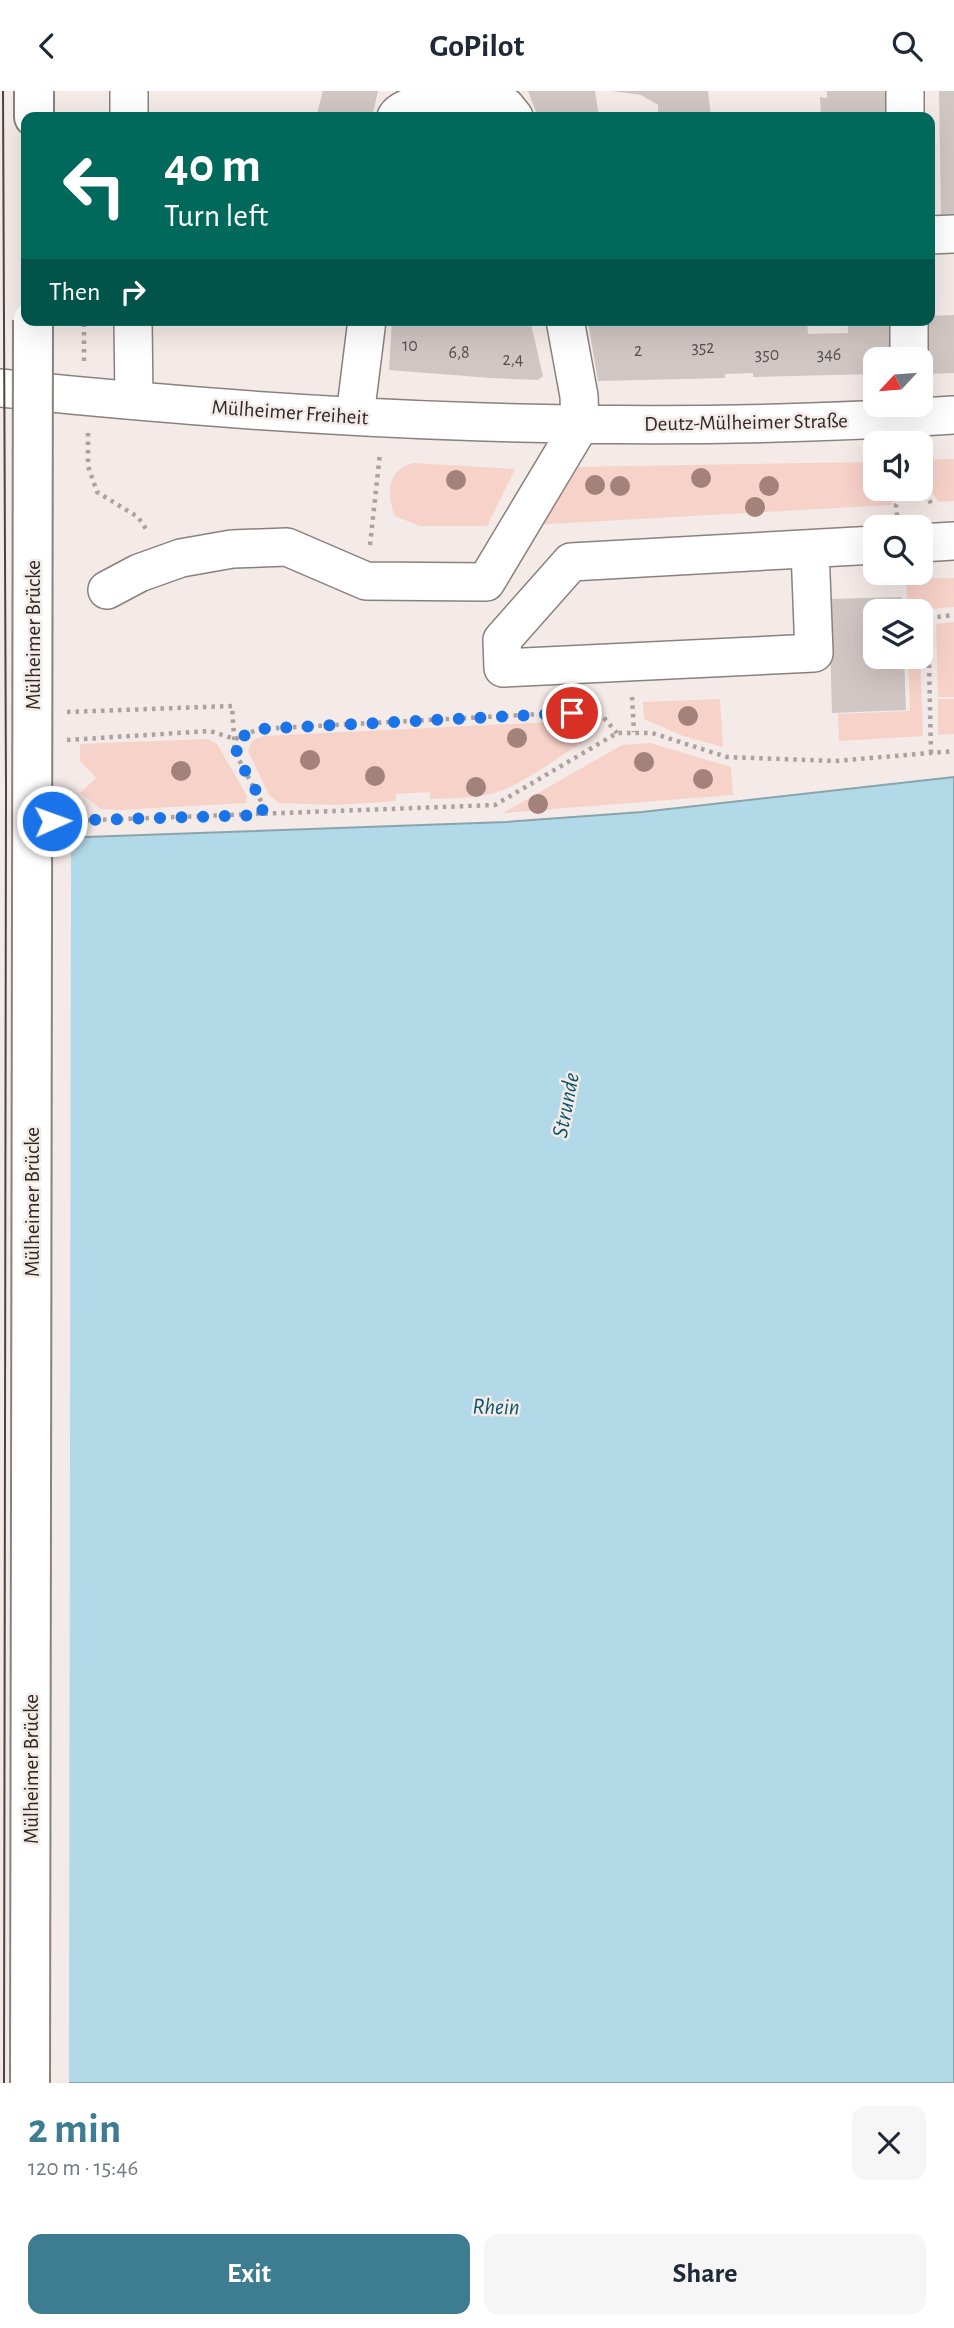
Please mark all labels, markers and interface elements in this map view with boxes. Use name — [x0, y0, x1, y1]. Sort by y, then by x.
icon: back — [28, 27, 66, 65]
icon: search — [888, 27, 926, 65]
text: GoPilot — [430, 30, 524, 62]
icon: left — [49, 140, 140, 231]
text: 40 m — [164, 142, 261, 191]
text: Turn left — [164, 200, 268, 232]
icon: right — [114, 273, 152, 311]
text: Then — [49, 279, 100, 305]
house number: 10 — [402, 337, 418, 355]
house number: 352 — [691, 339, 715, 357]
house number: 2 — [634, 342, 642, 360]
house number: 6,8 — [448, 344, 470, 362]
house number: 350 — [755, 346, 779, 364]
house number: 346 — [817, 346, 841, 364]
north arrow — [863, 347, 933, 417]
map controls — [863, 347, 933, 669]
house number: 2,4 — [503, 351, 524, 369]
street label: Mülheimer Freiheit — [211, 397, 369, 428]
street label: Deutz-Mülheimer Straße — [644, 410, 848, 435]
button: sound — [863, 431, 933, 501]
button: search — [863, 515, 933, 585]
street label: Mülheimer Brücke — [23, 560, 44, 710]
button: layers — [863, 599, 933, 669]
pin — [542, 683, 602, 743]
icon: arrive — [553, 694, 591, 732]
position arrow — [15, 784, 89, 858]
water label: Strunde — [549, 1070, 584, 1140]
street label: Mülheimer Brücke — [22, 1127, 43, 1277]
water label: Rhein — [472, 1396, 520, 1419]
street label: Mülheimer Brücke — [21, 1694, 42, 1844]
button: close — [852, 2106, 926, 2180]
text: 2 min — [28, 2108, 121, 2150]
text: 120 m · 15:46 — [28, 2157, 138, 2180]
button: Exit — [28, 2234, 470, 2314]
button: Share — [484, 2234, 926, 2314]

